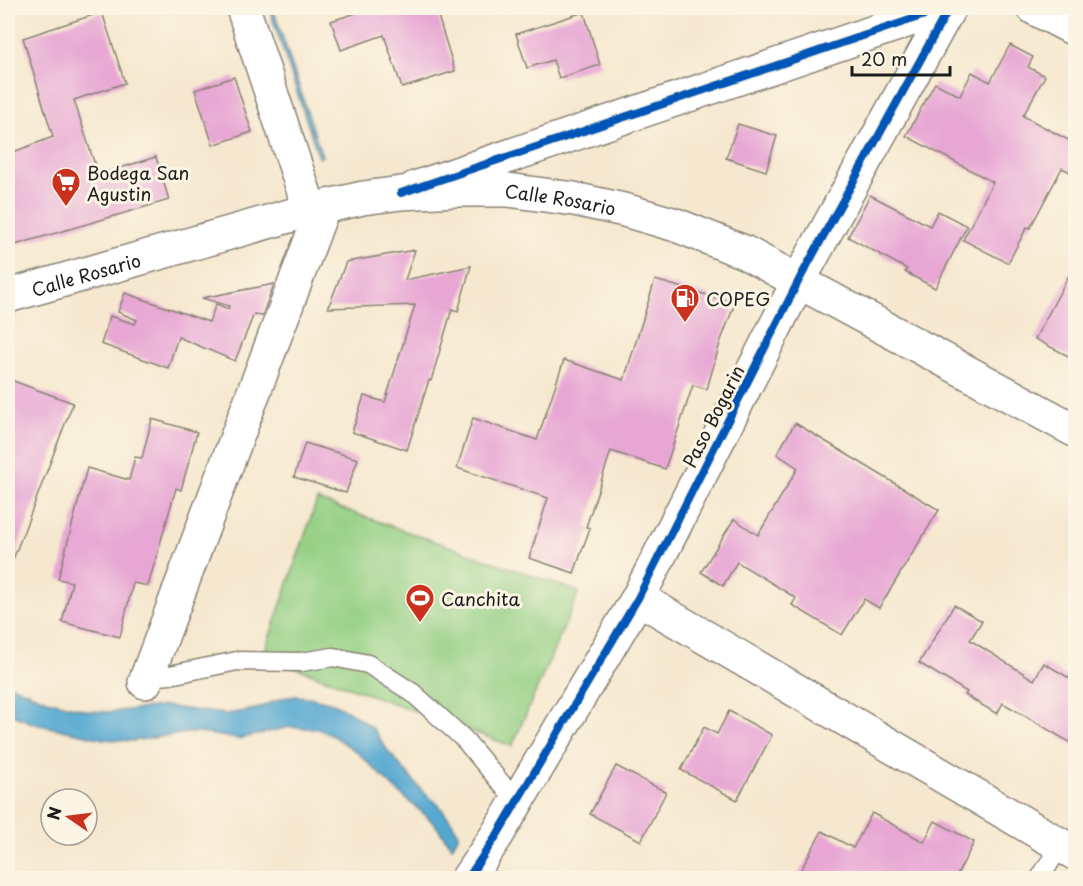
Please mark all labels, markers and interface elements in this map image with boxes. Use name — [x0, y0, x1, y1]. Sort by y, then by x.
scale bar — [852, 39, 950, 77]
text: 20 m — [861, 45, 907, 72]
place label: Bodega San Agustin — [87, 159, 189, 207]
supermarket icon: Bodega San Agustin — [50, 166, 82, 208]
street label: Calle Rosario — [503, 176, 619, 221]
street label: Calle Rosario — [28, 245, 144, 302]
fuel station icon: COPEG — [669, 282, 701, 324]
place label: COPEG — [706, 285, 770, 312]
street label: Paso Bogarin — [676, 360, 750, 472]
sports icon: Canchita — [404, 582, 436, 624]
place label: Canchita — [441, 585, 520, 612]
north arrow — [39, 787, 99, 847]
text: N — [40, 804, 67, 822]

